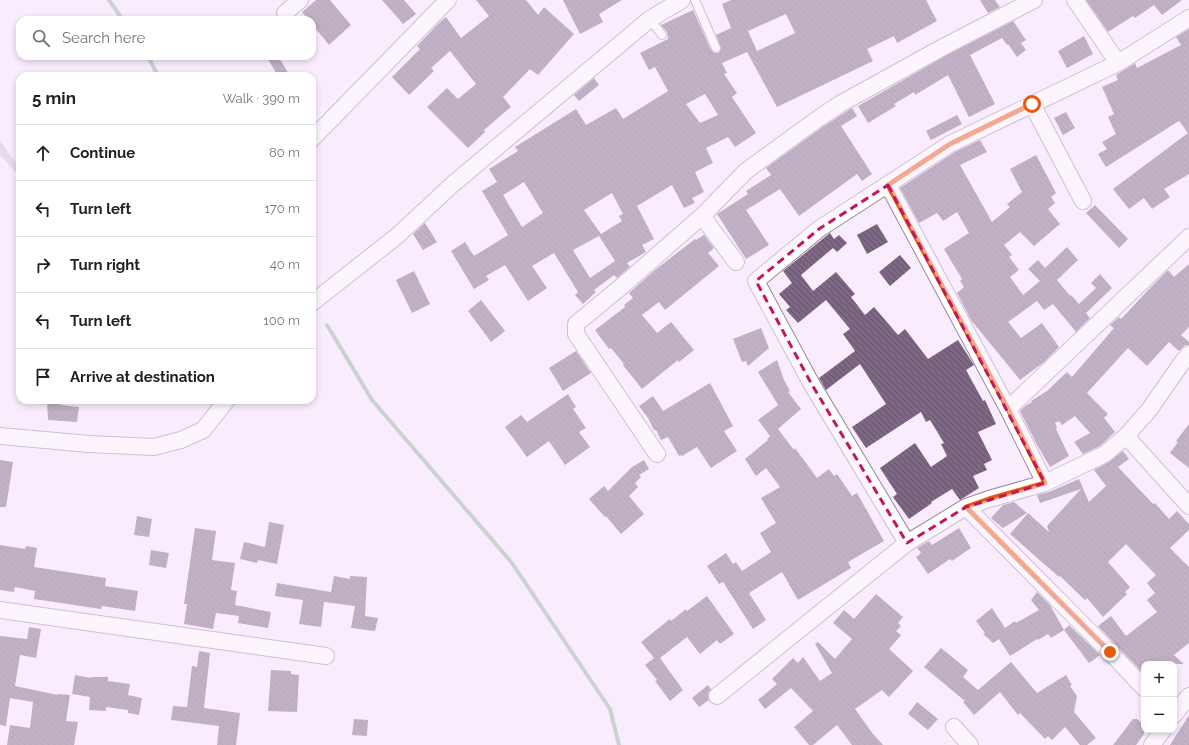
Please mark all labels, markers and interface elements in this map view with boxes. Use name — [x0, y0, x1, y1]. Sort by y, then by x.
search box — [16, 16, 316, 60]
icon: search — [30, 27, 52, 49]
text: Search here — [62, 29, 145, 47]
text: 5 min — [32, 88, 76, 108]
text: Walk · 390 m — [223, 91, 300, 106]
route start — [1023, 95, 1041, 113]
icon: ahead — [32, 142, 54, 164]
text: Continue — [70, 144, 135, 162]
text: 80 m — [269, 145, 300, 160]
icon: left — [32, 198, 54, 220]
text: Turn left — [70, 200, 131, 218]
text: 170 m — [264, 201, 300, 216]
icon: right — [32, 254, 54, 276]
text: Turn right — [70, 256, 140, 274]
text: 40 m — [270, 257, 300, 272]
icon: left — [32, 310, 54, 332]
text: Turn left — [70, 312, 131, 330]
text: 100 m — [263, 313, 300, 328]
icon: arrive — [32, 366, 54, 388]
text: Arrive at destination — [70, 368, 215, 386]
route end — [1101, 643, 1119, 661]
map controls — [1141, 661, 1177, 733]
button: + — [1141, 661, 1177, 697]
button: − — [1141, 697, 1177, 733]

